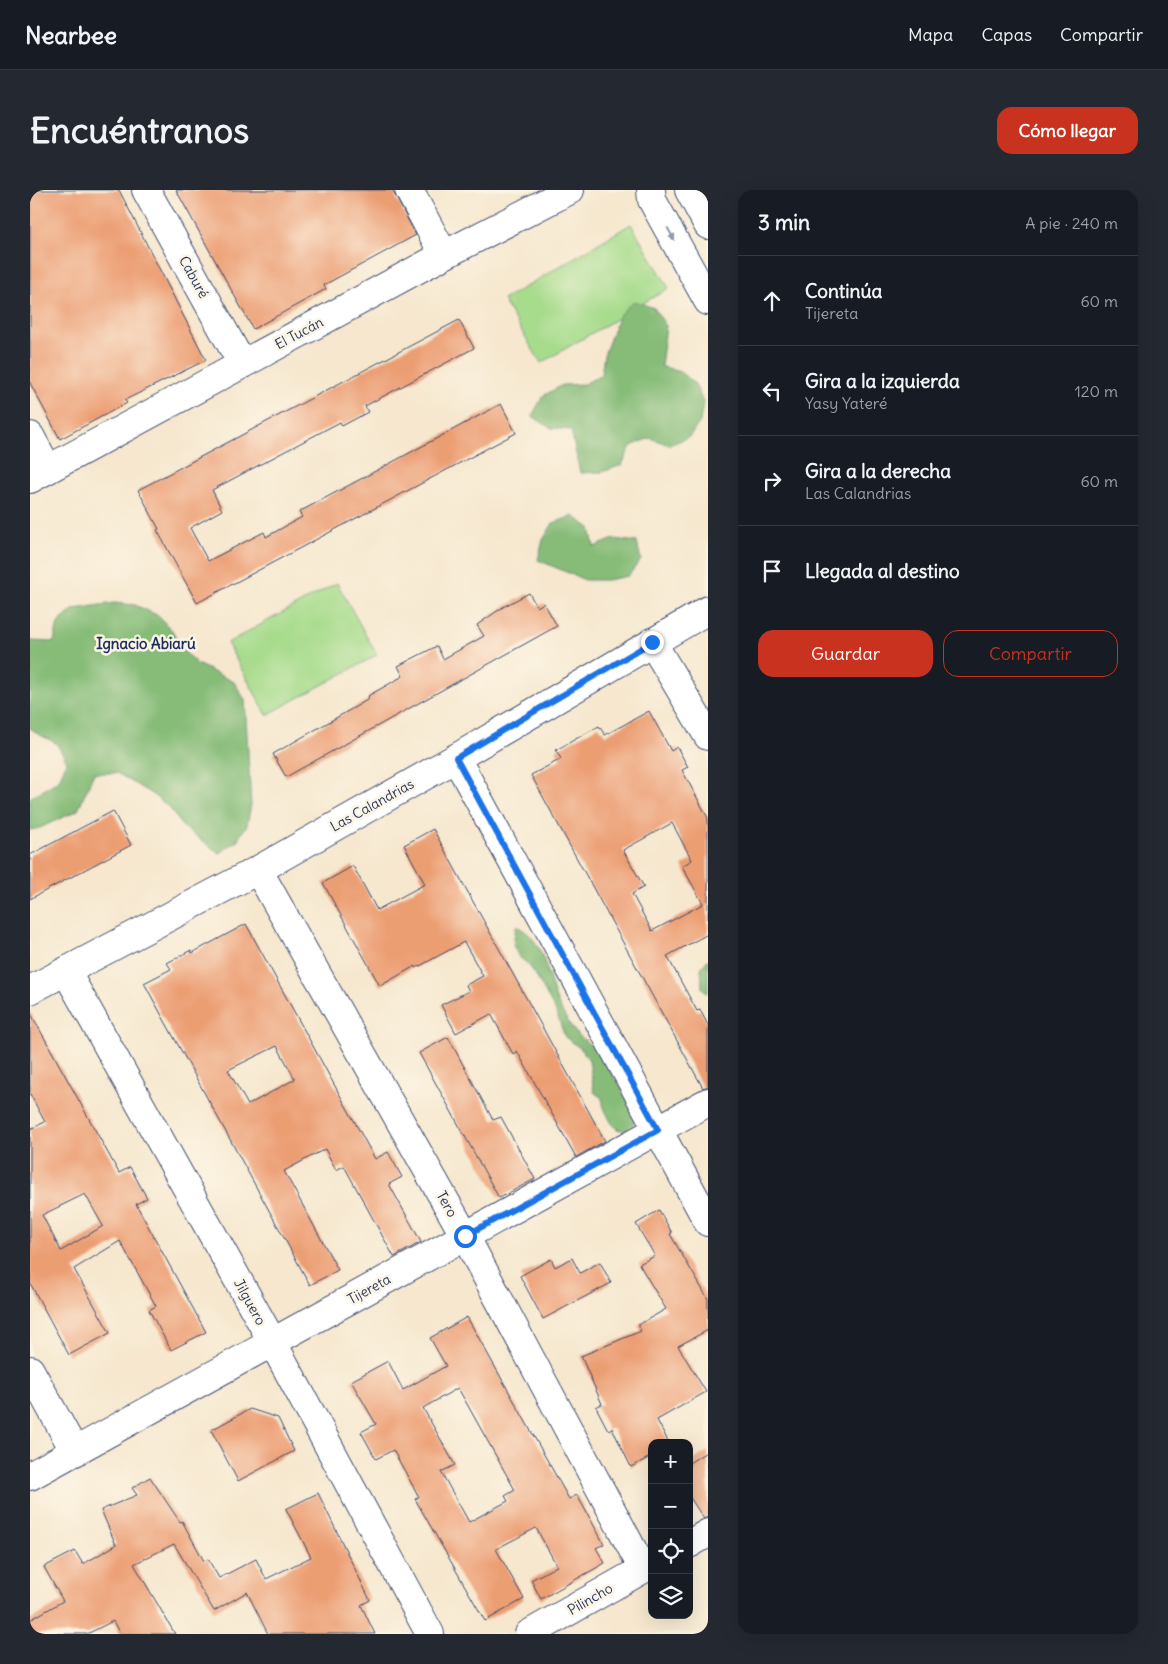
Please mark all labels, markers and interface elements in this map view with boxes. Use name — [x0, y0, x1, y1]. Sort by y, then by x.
text: Nearbee — [25, 20, 117, 50]
text: Mapa — [908, 23, 953, 46]
text: Capas — [981, 23, 1032, 46]
text: Compartir — [1060, 23, 1143, 46]
button: Cómo llegar — [997, 107, 1138, 154]
text: Encuéntranos — [30, 108, 249, 152]
text: 3 min — [758, 209, 810, 236]
text: A pie · 240 m — [1025, 213, 1118, 233]
one-way arrow — [667, 226, 675, 241]
street label: Caburé — [175, 253, 213, 301]
text: Continúa — [805, 279, 882, 303]
icon: ahead — [758, 287, 786, 315]
text: 60 m — [1080, 291, 1118, 311]
text: Tijereta — [805, 303, 858, 323]
street label: El Tucán — [272, 313, 326, 353]
text: Gira a la izquierda — [805, 369, 960, 393]
icon: left — [758, 377, 786, 405]
text: 120 m — [1075, 381, 1118, 401]
text: Yasy Yateré — [805, 393, 887, 413]
text: Gira a la derecha — [805, 459, 951, 483]
icon: right — [758, 467, 786, 495]
text: 60 m — [1080, 471, 1118, 491]
text: Las Calandrias — [805, 483, 911, 503]
icon: arrive — [758, 557, 786, 585]
text: Llegada al destino — [805, 559, 960, 583]
button: Guardar — [758, 630, 933, 677]
button: Compartir — [943, 630, 1118, 677]
route end — [641, 631, 664, 654]
district label: Ignacio Abiarú — [96, 634, 196, 654]
street label: Las Calandrias — [327, 775, 417, 835]
street label: Tero — [433, 1188, 462, 1220]
route start — [454, 1225, 477, 1248]
street label: Tijereta — [344, 1270, 394, 1308]
street label: Jilguero — [230, 1276, 270, 1329]
map controls — [648, 1439, 693, 1619]
button: + — [648, 1439, 693, 1484]
button: − — [648, 1484, 693, 1529]
button: locate — [648, 1529, 693, 1574]
button: layers — [648, 1574, 693, 1619]
street label: Pilincho — [564, 1579, 616, 1619]

